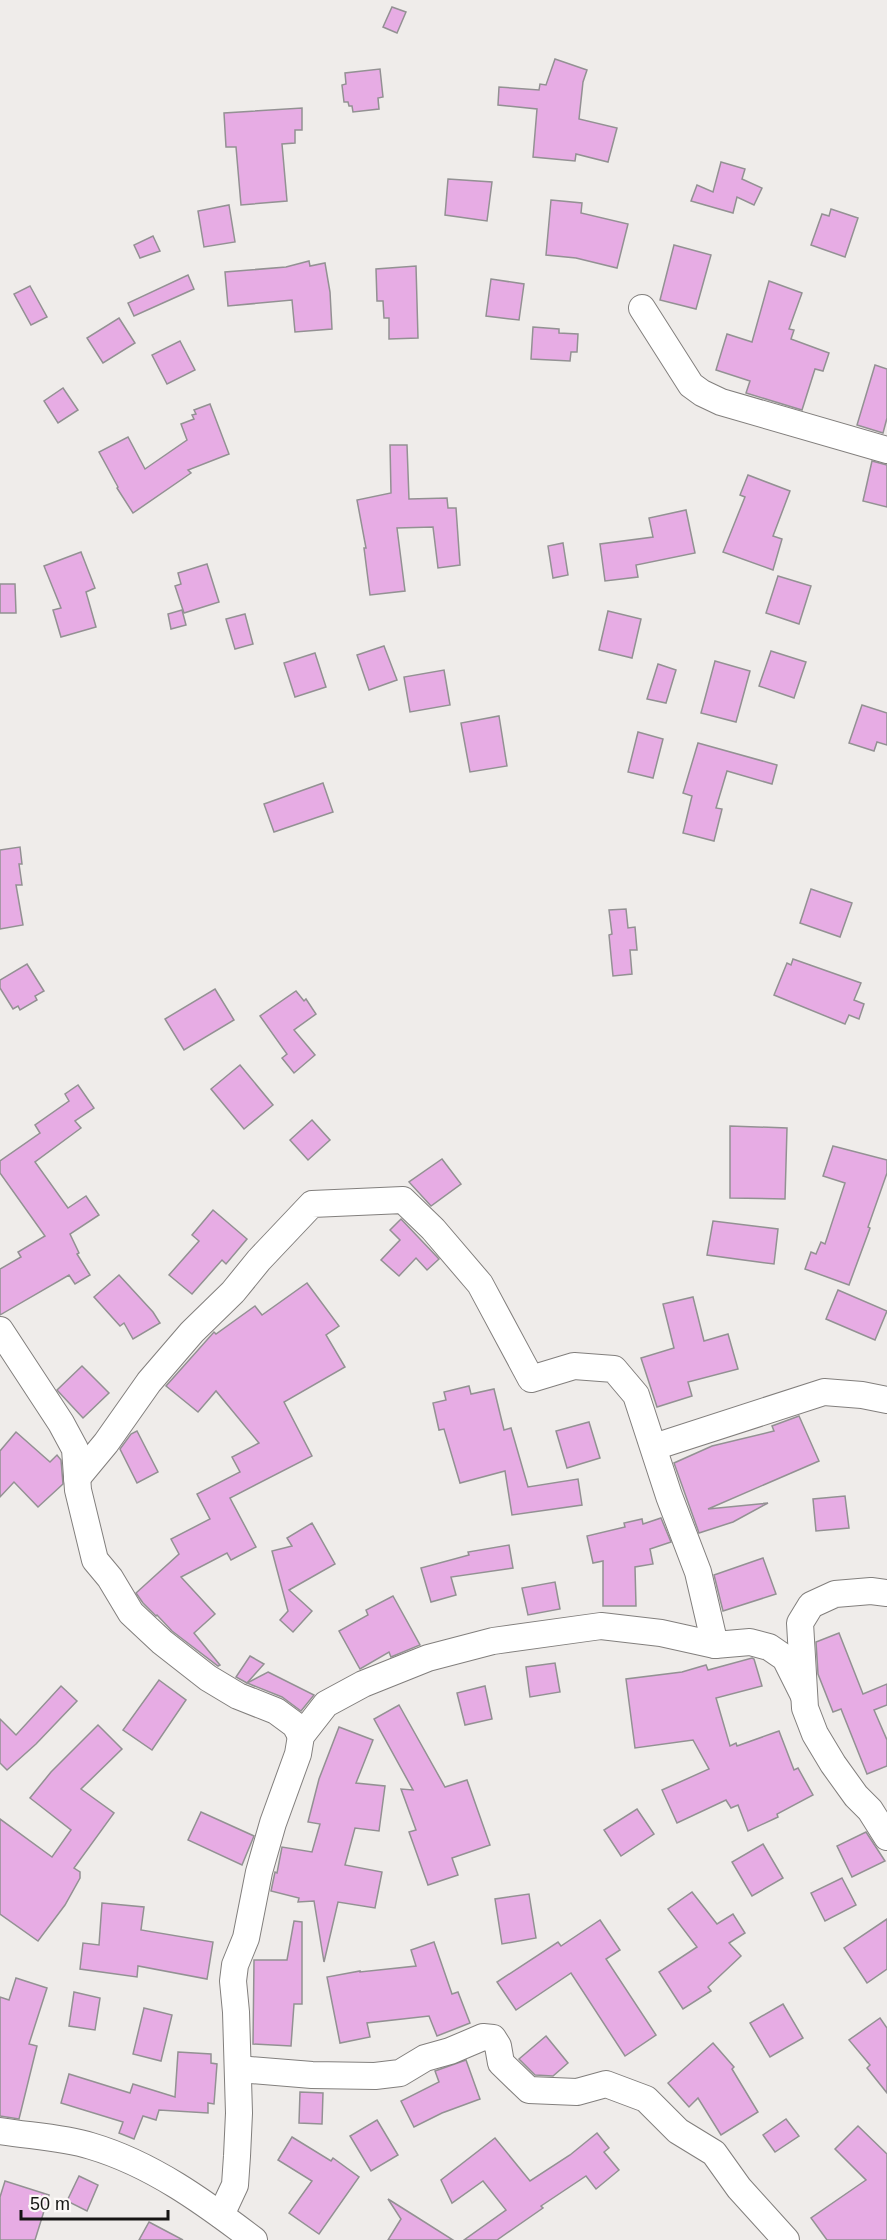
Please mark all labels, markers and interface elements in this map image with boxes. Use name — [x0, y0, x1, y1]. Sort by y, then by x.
scale bar — [21, 2183, 168, 2221]
text: 50 m — [30, 2194, 70, 2214]

